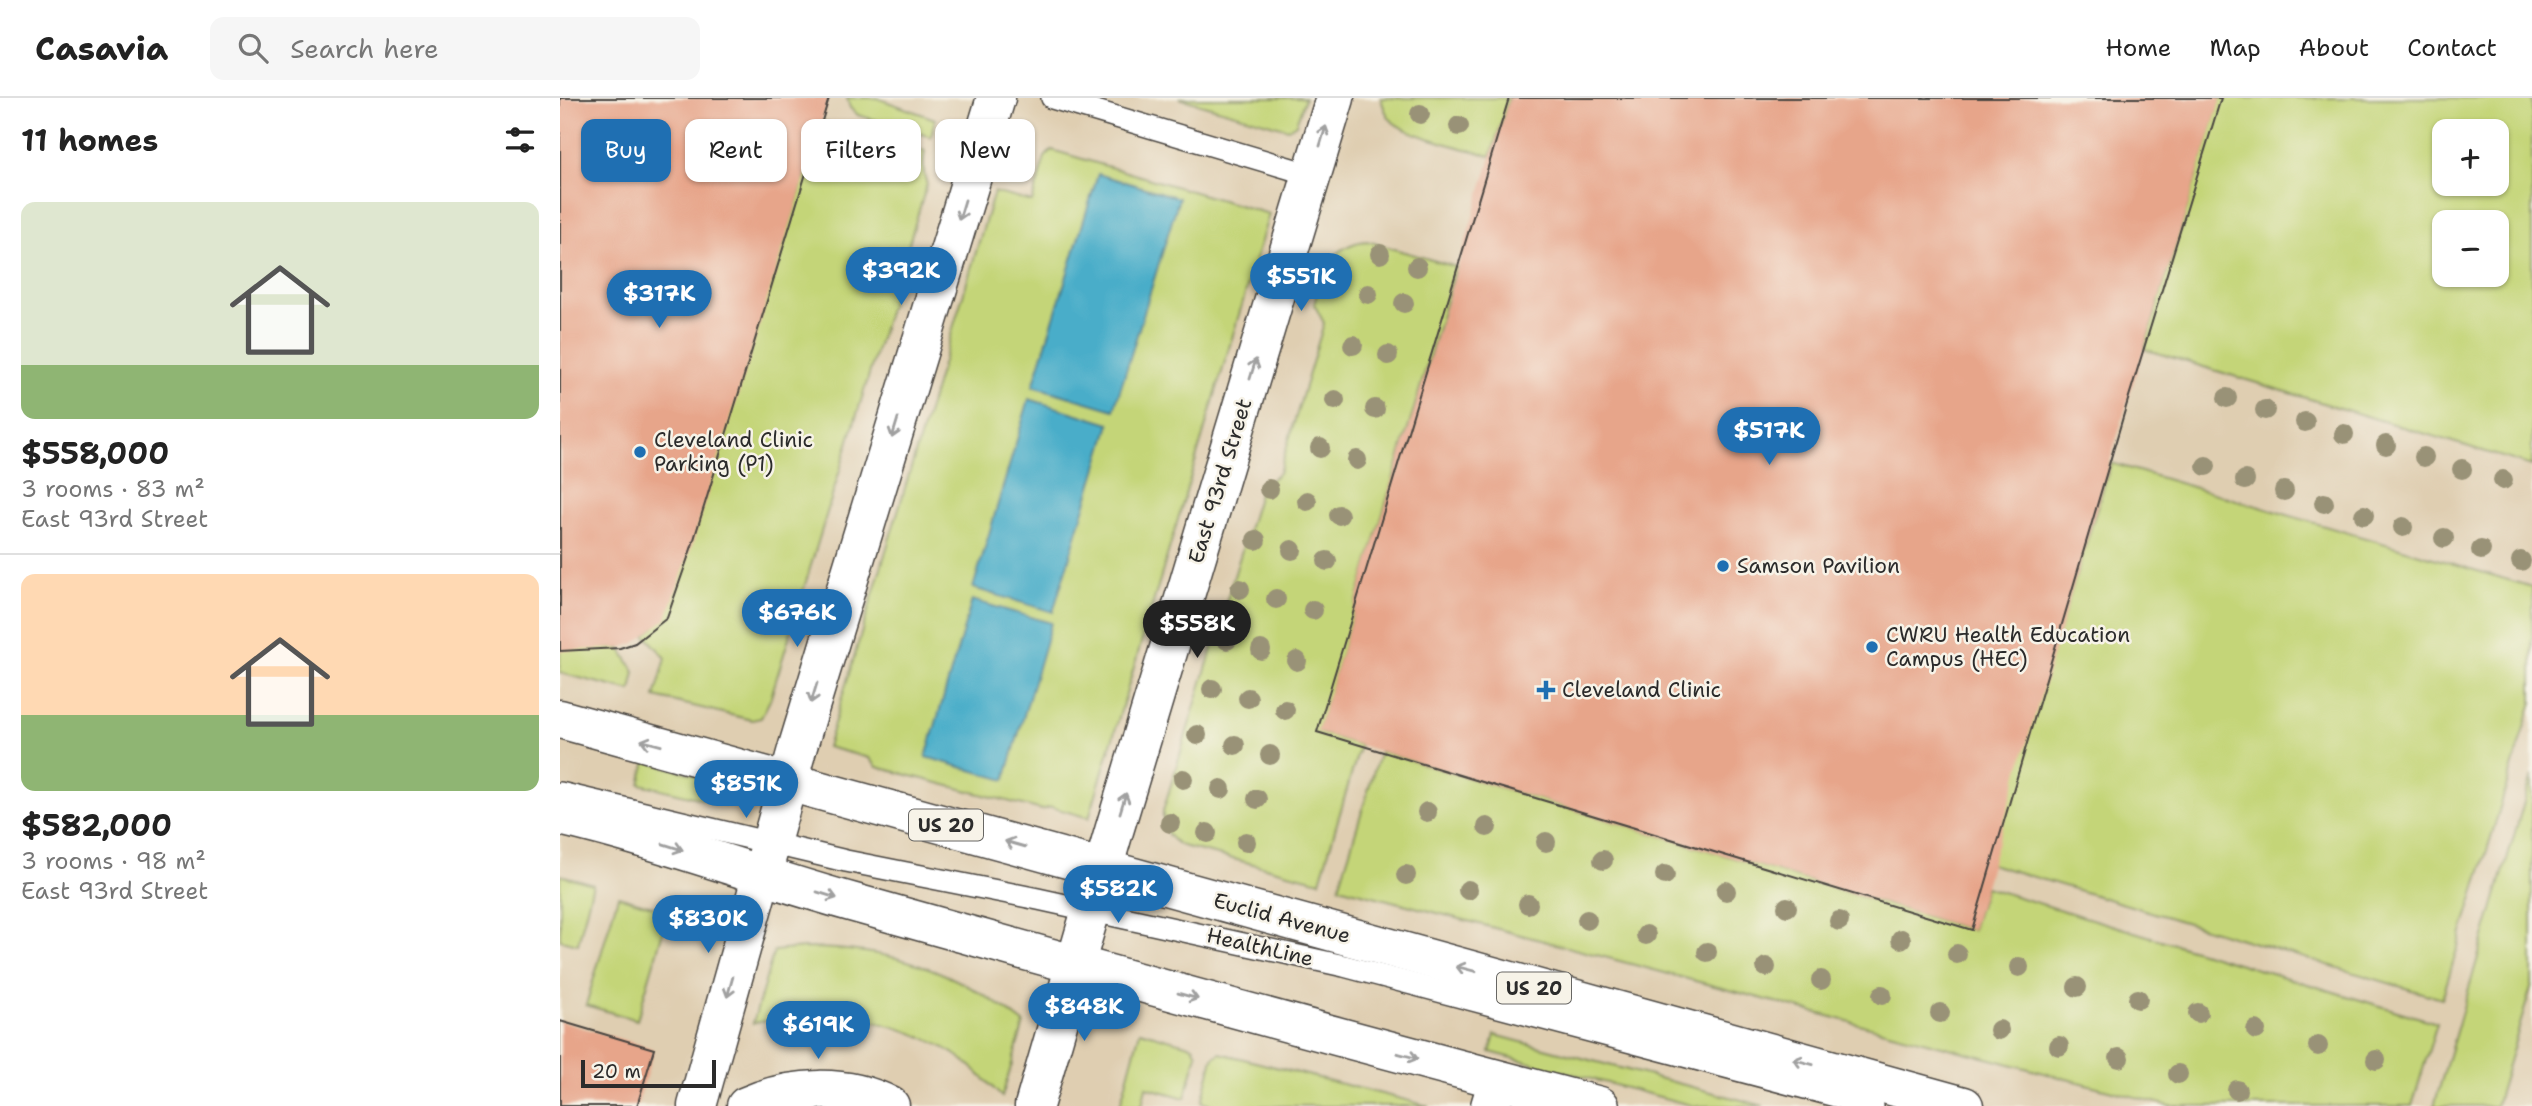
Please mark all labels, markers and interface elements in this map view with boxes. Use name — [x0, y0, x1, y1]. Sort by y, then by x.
search box — [210, 17, 700, 80]
text: Casavia — [35, 26, 168, 71]
icon: search — [234, 29, 272, 67]
text: Search here — [290, 31, 439, 66]
text: Home — [2105, 32, 2171, 64]
text: Map — [2209, 32, 2261, 64]
text: About — [2299, 32, 2369, 64]
text: Contact — [2407, 32, 2497, 64]
chip: Buy — [581, 119, 671, 182]
chip: Rent — [685, 119, 787, 182]
chip: Filters — [801, 119, 921, 182]
chip: New — [935, 119, 1035, 182]
map controls — [2432, 119, 2509, 287]
button: + — [2432, 119, 2509, 196]
text: 11 homes — [21, 120, 158, 161]
icon: filters — [501, 121, 539, 159]
one-way arrow — [1318, 126, 1331, 148]
one-way arrow — [955, 199, 968, 221]
button: − — [2432, 210, 2509, 287]
icon: home — [217, 247, 343, 373]
pin: $392K — [852, 248, 950, 307]
pin: $551K — [1252, 254, 1350, 313]
text: $392K — [862, 255, 940, 285]
text: $551K — [1266, 261, 1336, 291]
pin: $317K — [610, 271, 708, 330]
text: $317K — [623, 278, 695, 308]
one-way arrow — [1248, 358, 1261, 380]
street label: East 93rd Street — [1182, 395, 1258, 567]
pin: $517K — [1720, 408, 1818, 467]
text: $517K — [1733, 415, 1805, 445]
one-way arrow — [888, 416, 901, 438]
place label: Cleveland Clinic Parking (P1) — [654, 426, 813, 478]
text: $558,000 — [21, 433, 169, 474]
marker: Cleveland Clinic Parking (P1) — [632, 444, 648, 460]
text: 3 rooms · 83 m² — [21, 474, 205, 504]
text: East 93rd Street — [21, 504, 208, 534]
place label: Samson Pavilion — [1737, 552, 1900, 580]
marker: Samson Pavilion — [1715, 558, 1731, 574]
pin: $676K — [748, 589, 846, 649]
text: $676K — [758, 597, 836, 627]
pin: $558K — [1148, 601, 1246, 660]
text: $558K — [1159, 608, 1235, 638]
icon: home — [217, 619, 343, 745]
place label: CWRU Health Education Campus (HEC) — [1886, 621, 2130, 673]
marker: CWRU Health Education Campus (HEC) — [1864, 639, 1880, 655]
place label: Cleveland Clinic — [1562, 676, 1721, 704]
marker: Cleveland Clinic — [1536, 680, 1556, 700]
one-way arrow — [807, 681, 820, 703]
one-way arrow — [641, 736, 663, 749]
pin: $851K — [697, 760, 795, 820]
text: $851K — [710, 768, 782, 798]
one-way arrow — [1117, 793, 1130, 815]
text: $582,000 — [21, 805, 172, 846]
road number: US 20 — [909, 810, 983, 840]
one-way arrow — [1004, 837, 1026, 850]
one-way arrow — [662, 841, 684, 854]
text: 3 rooms · 98 m² — [21, 846, 206, 876]
pin: $582K — [1069, 866, 1167, 925]
text: $582K — [1079, 873, 1157, 903]
text: East 93rd Street — [21, 876, 208, 906]
street label: Euclid Avenue — [1210, 886, 1354, 950]
one-way arrow — [816, 889, 838, 902]
pin: $830K — [659, 896, 757, 955]
text: $830K — [668, 903, 748, 933]
street label: HealthLine — [1204, 921, 1316, 973]
one-way arrow — [1455, 962, 1477, 975]
road number: US 20 — [1497, 972, 1571, 1004]
one-way arrow — [723, 975, 736, 998]
pin: $848K — [1035, 984, 1133, 1043]
text: $848K — [1044, 991, 1124, 1021]
one-way arrow — [1177, 991, 1199, 1004]
pin: $619K — [769, 1002, 867, 1061]
text: $619K — [782, 1009, 854, 1039]
one-way arrow — [1397, 1050, 1419, 1063]
one-way arrow — [1793, 1055, 1815, 1068]
scale bar — [581, 1057, 716, 1089]
text: 20 m — [592, 1059, 641, 1084]

